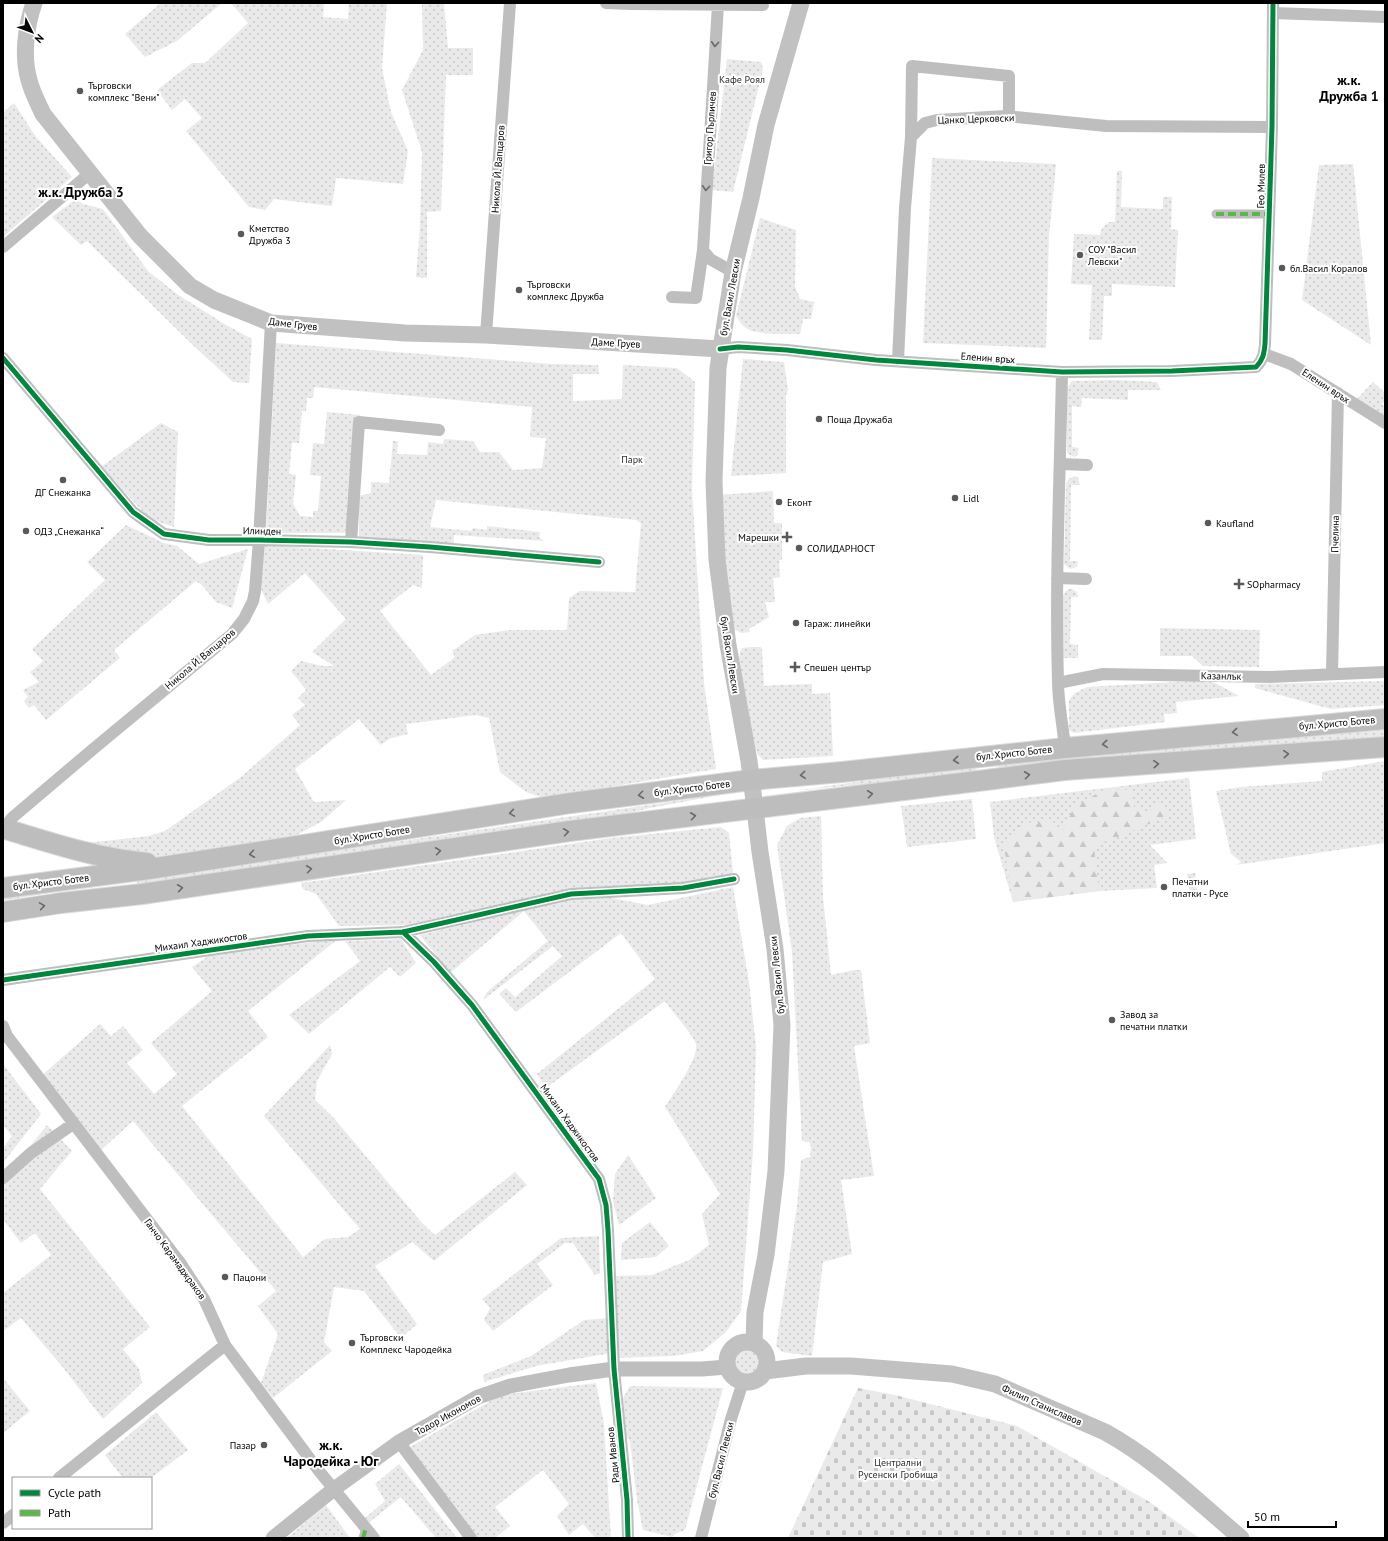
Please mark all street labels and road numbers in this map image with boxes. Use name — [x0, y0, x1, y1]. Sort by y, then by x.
street label: Григор Пърличев — [701, 91, 719, 165]
street label: Цанко Церковски — [937, 111, 1015, 127]
street label: Никола Й. Вапцаров — [488, 125, 508, 213]
street label: Гео Милев — [1254, 163, 1268, 209]
street label: бул. Васил Левски — [717, 257, 743, 337]
street label: Даме Груев — [268, 315, 318, 333]
street label: Даме Груев — [591, 335, 641, 351]
street label: Еленин връх — [960, 350, 1016, 366]
street label: Еленин връх — [1300, 366, 1352, 406]
street label: Пчелина — [1328, 515, 1342, 553]
street label: Илинден — [243, 524, 281, 538]
street label: бул. Васил Левски — [717, 615, 743, 695]
street label: Никола Й. Вапцаров — [162, 626, 238, 692]
street label: Казанлък — [1201, 669, 1242, 683]
street label: бул. Христо Ботев — [1298, 713, 1376, 733]
street label: бул. Христо Ботев — [975, 743, 1053, 763]
street label: бул. Христо Ботев — [653, 777, 731, 799]
street label: бул. Христо Ботев — [333, 823, 411, 847]
street label: бул. Христо Ботев — [12, 871, 90, 893]
street label: Михаил Хаджикостов — [154, 929, 248, 955]
street label: бул. Васил Левски — [766, 935, 788, 1015]
street label: Михаил Хаджикостов — [537, 1081, 603, 1165]
street label: Ганчо Карамаджраков — [141, 1216, 209, 1302]
street label: Филип Станиславов — [1000, 1381, 1084, 1429]
street label: Тодор Икономов — [413, 1392, 483, 1438]
street label: бул. Васил Левски — [705, 1420, 737, 1500]
street label: Ради Иванов — [604, 1426, 622, 1484]

